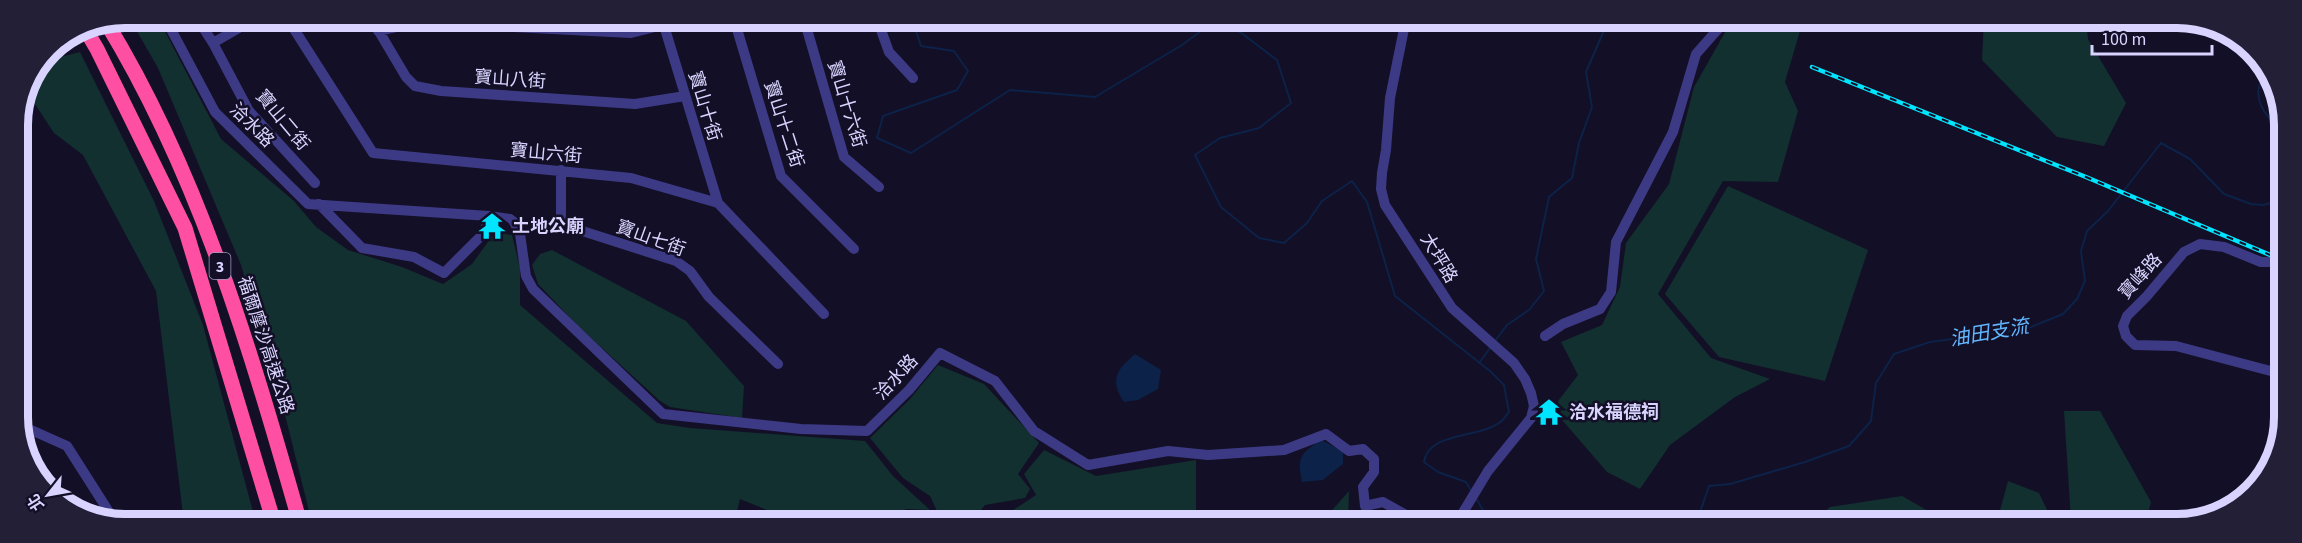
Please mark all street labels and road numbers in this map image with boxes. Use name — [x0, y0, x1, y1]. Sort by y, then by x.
street label: 寶山十六街 — [821, 57, 872, 151]
street label: 寶山八街 — [473, 65, 547, 94]
street label: 寶山十街 — [682, 68, 727, 144]
street label: 寶山十二街 — [758, 77, 809, 171]
street label: 寶山二街 — [250, 85, 315, 156]
street label: 洽水路 — [224, 97, 280, 153]
street label: 寶山六街 — [509, 138, 583, 169]
street label: 寶山七街 — [613, 214, 689, 263]
street label: 大坪路 — [1414, 229, 1463, 288]
street label: 寶峰路 — [2113, 248, 2168, 305]
road number: 3 — [210, 253, 230, 279]
street label: 福爾摩沙高速公路 — [231, 273, 300, 417]
street label: 洽水路 — [869, 349, 924, 406]

